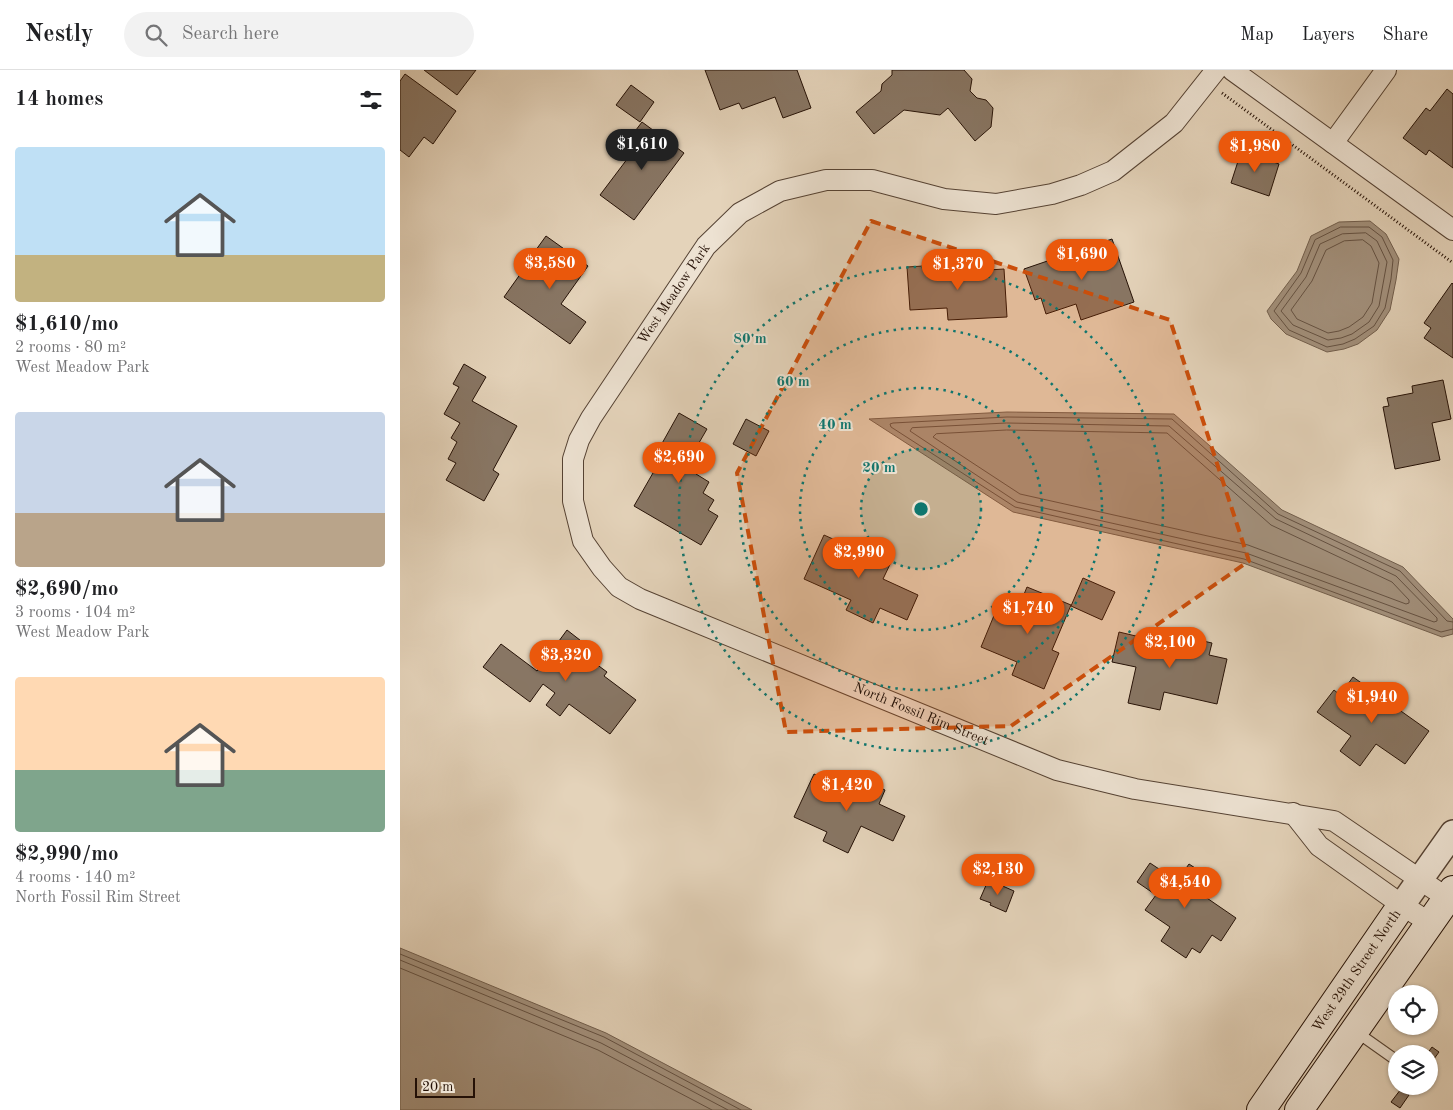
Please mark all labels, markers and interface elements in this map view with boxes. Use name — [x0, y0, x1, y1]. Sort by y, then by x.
search box — [124, 12, 474, 57]
icon: search — [142, 21, 170, 49]
text: Nestly — [25, 23, 94, 47]
text: Search here — [182, 25, 279, 44]
text: Map — [1240, 26, 1274, 44]
text: Layers — [1302, 26, 1354, 44]
text: Share — [1382, 26, 1428, 44]
icon: filters — [357, 86, 385, 114]
text: 14 homes — [15, 89, 103, 110]
pin: $1,610 — [601, 128, 683, 171]
pin: $1,980 — [1214, 131, 1296, 173]
text: $1,610 — [617, 137, 667, 153]
text: $1,980 — [1230, 139, 1280, 155]
icon: home — [155, 180, 245, 270]
pin: $1,690 — [1041, 238, 1123, 281]
street label: West Meadow Park — [635, 241, 713, 347]
text: $1,690 — [1057, 247, 1107, 263]
pin: $3,580 — [509, 248, 591, 290]
pin: $1,370 — [917, 248, 999, 291]
text: $3,580 — [525, 256, 575, 272]
text: $1,370 — [933, 257, 983, 273]
text: $1,610/mo — [15, 314, 119, 335]
text: 80 m — [733, 332, 767, 347]
text: 2 rooms · 80 m² — [15, 340, 126, 356]
text: West Meadow Park — [15, 360, 150, 376]
text: 60 m — [776, 375, 810, 390]
text: 40 m — [818, 418, 852, 433]
pin: $2,690 — [638, 442, 720, 484]
icon: home — [155, 445, 245, 535]
text: $2,690 — [654, 450, 704, 466]
text: 20 m — [862, 461, 896, 476]
centre of rings — [912, 500, 930, 518]
pin: $2,990 — [818, 536, 900, 579]
text: $2,990 — [834, 545, 884, 561]
text: $2,690/mo — [15, 579, 119, 600]
pin: $1,740 — [987, 592, 1069, 635]
text: $1,740 — [1003, 601, 1053, 617]
text: 3 rooms · 104 m² — [15, 605, 135, 621]
text: West Meadow Park — [15, 625, 150, 641]
pin: $2,100 — [1129, 626, 1211, 669]
text: $2,100 — [1145, 635, 1195, 651]
pin: $3,320 — [525, 640, 607, 682]
text: $3,320 — [541, 648, 591, 664]
street label: North Fossil Rim Street — [851, 680, 991, 748]
pin: $1,940 — [1331, 682, 1413, 724]
text: $1,940 — [1347, 690, 1397, 706]
icon: home — [155, 710, 245, 800]
pin: $1,420 — [806, 770, 888, 812]
text: $1,420 — [822, 778, 872, 794]
text: $2,990/mo — [15, 844, 119, 865]
pin: $2,130 — [957, 854, 1039, 896]
text: $2,130 — [973, 862, 1023, 878]
pin: $4,540 — [1144, 866, 1226, 909]
text: 4 rooms · 140 m² — [15, 870, 135, 886]
text: $4,540 — [1160, 875, 1210, 891]
text: North Fossil Rim Street — [15, 890, 181, 906]
street label: West 29th Street North — [1310, 907, 1404, 1034]
map controls — [1388, 985, 1438, 1095]
button: locate — [1388, 985, 1438, 1035]
button: layers — [1388, 1045, 1438, 1095]
scale bar — [415, 1075, 475, 1098]
text: 20 m — [422, 1080, 453, 1094]

